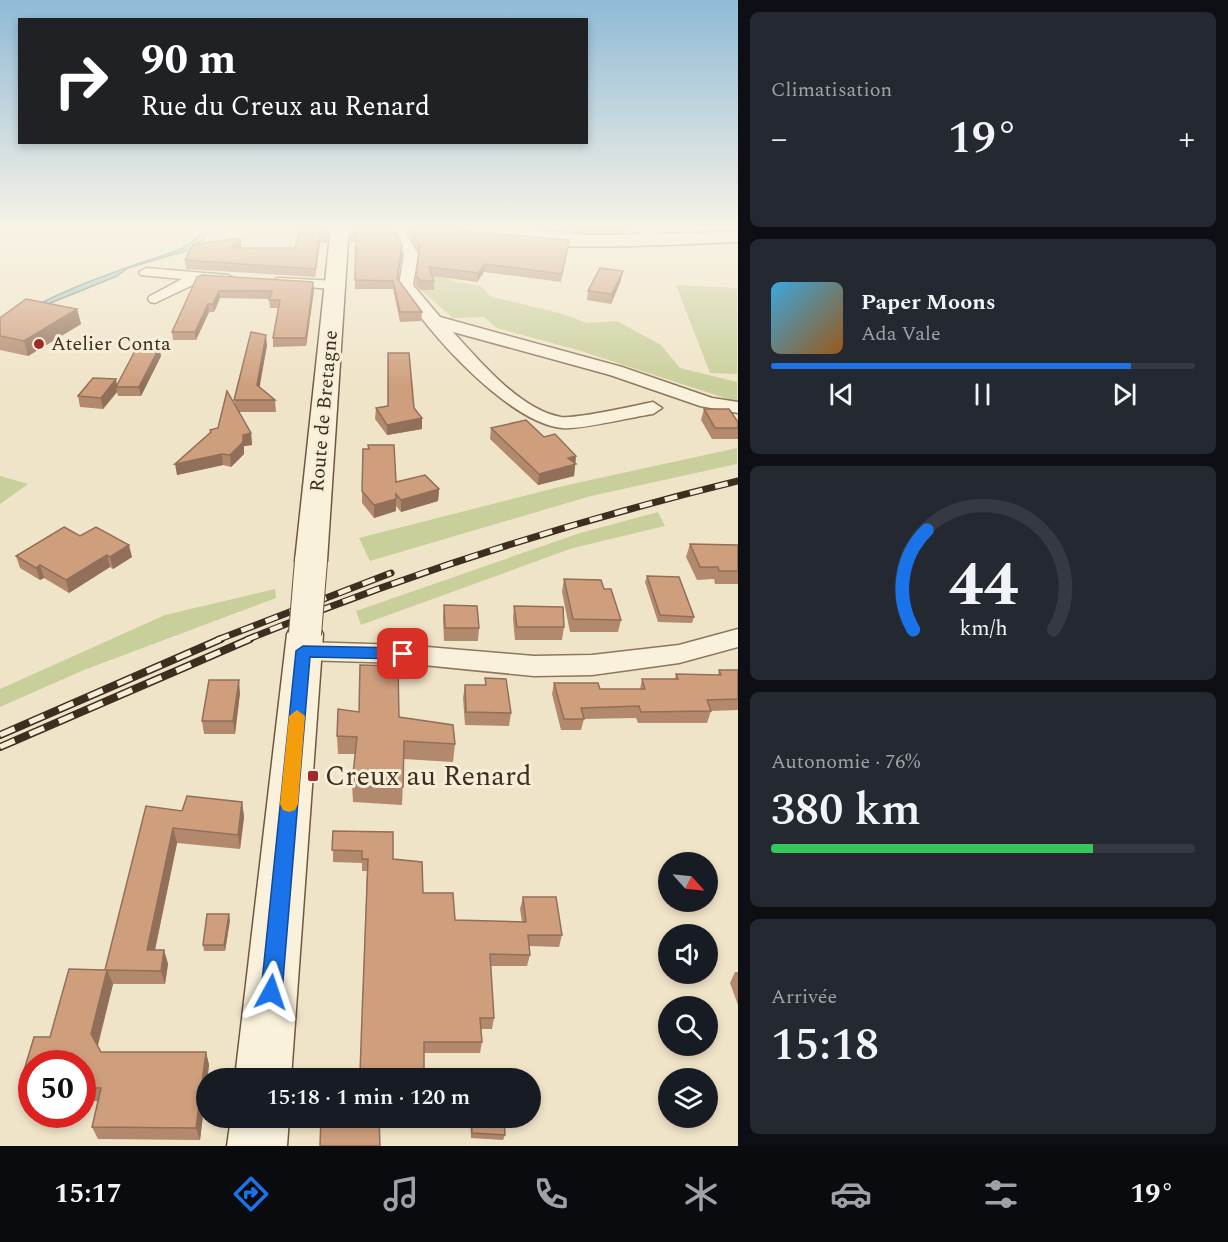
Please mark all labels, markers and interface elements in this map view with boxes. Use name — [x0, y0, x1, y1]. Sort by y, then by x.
text: 90 m — [141, 29, 236, 92]
icon: right — [42, 42, 120, 120]
text: Climatisation — [771, 75, 892, 105]
text: Rue du Creux au Renard — [141, 86, 430, 128]
text: 19° — [948, 104, 1018, 173]
text: − — [771, 114, 788, 164]
text: + — [1179, 114, 1195, 164]
text: Paper Moons — [861, 286, 996, 319]
text: Ada Vale — [861, 319, 941, 349]
place label: Atelier Conta — [51, 329, 171, 359]
street label: Route de Bretagne — [302, 329, 346, 493]
marker: Atelier Conta — [32, 337, 46, 351]
icon: previous — [825, 378, 858, 411]
icon: pause — [966, 378, 999, 411]
icon: next — [1108, 378, 1141, 411]
text: 44 — [948, 538, 1018, 633]
text: km/h — [959, 612, 1007, 645]
pin — [377, 628, 428, 679]
icon: arrive — [386, 637, 419, 670]
text: Autonomie · 76% — [771, 747, 920, 777]
place label: Creux au Renard — [325, 755, 532, 798]
marker: Creux au Renard — [306, 769, 320, 783]
text: 380 km — [771, 776, 921, 845]
north arrow — [658, 852, 718, 912]
map controls — [658, 852, 718, 1128]
button: sound — [658, 924, 718, 984]
position arrow — [239, 960, 303, 1024]
text: Arrivée — [771, 982, 837, 1012]
button: search — [658, 996, 718, 1056]
text: 15:18 — [771, 1011, 879, 1080]
speed limit sign: 50 — [18, 1050, 96, 1128]
button: layers — [658, 1068, 718, 1128]
text: 15:18 · 1 min · 120 m — [267, 1081, 470, 1114]
text: 15:17 — [54, 1173, 122, 1215]
icon: directions — [230, 1173, 272, 1215]
icon: music — [380, 1173, 422, 1215]
icon: phone — [530, 1173, 572, 1215]
icon: climate — [680, 1173, 722, 1215]
icon: car — [830, 1173, 872, 1215]
icon: filters — [980, 1173, 1022, 1215]
text: 19° — [1130, 1173, 1174, 1215]

